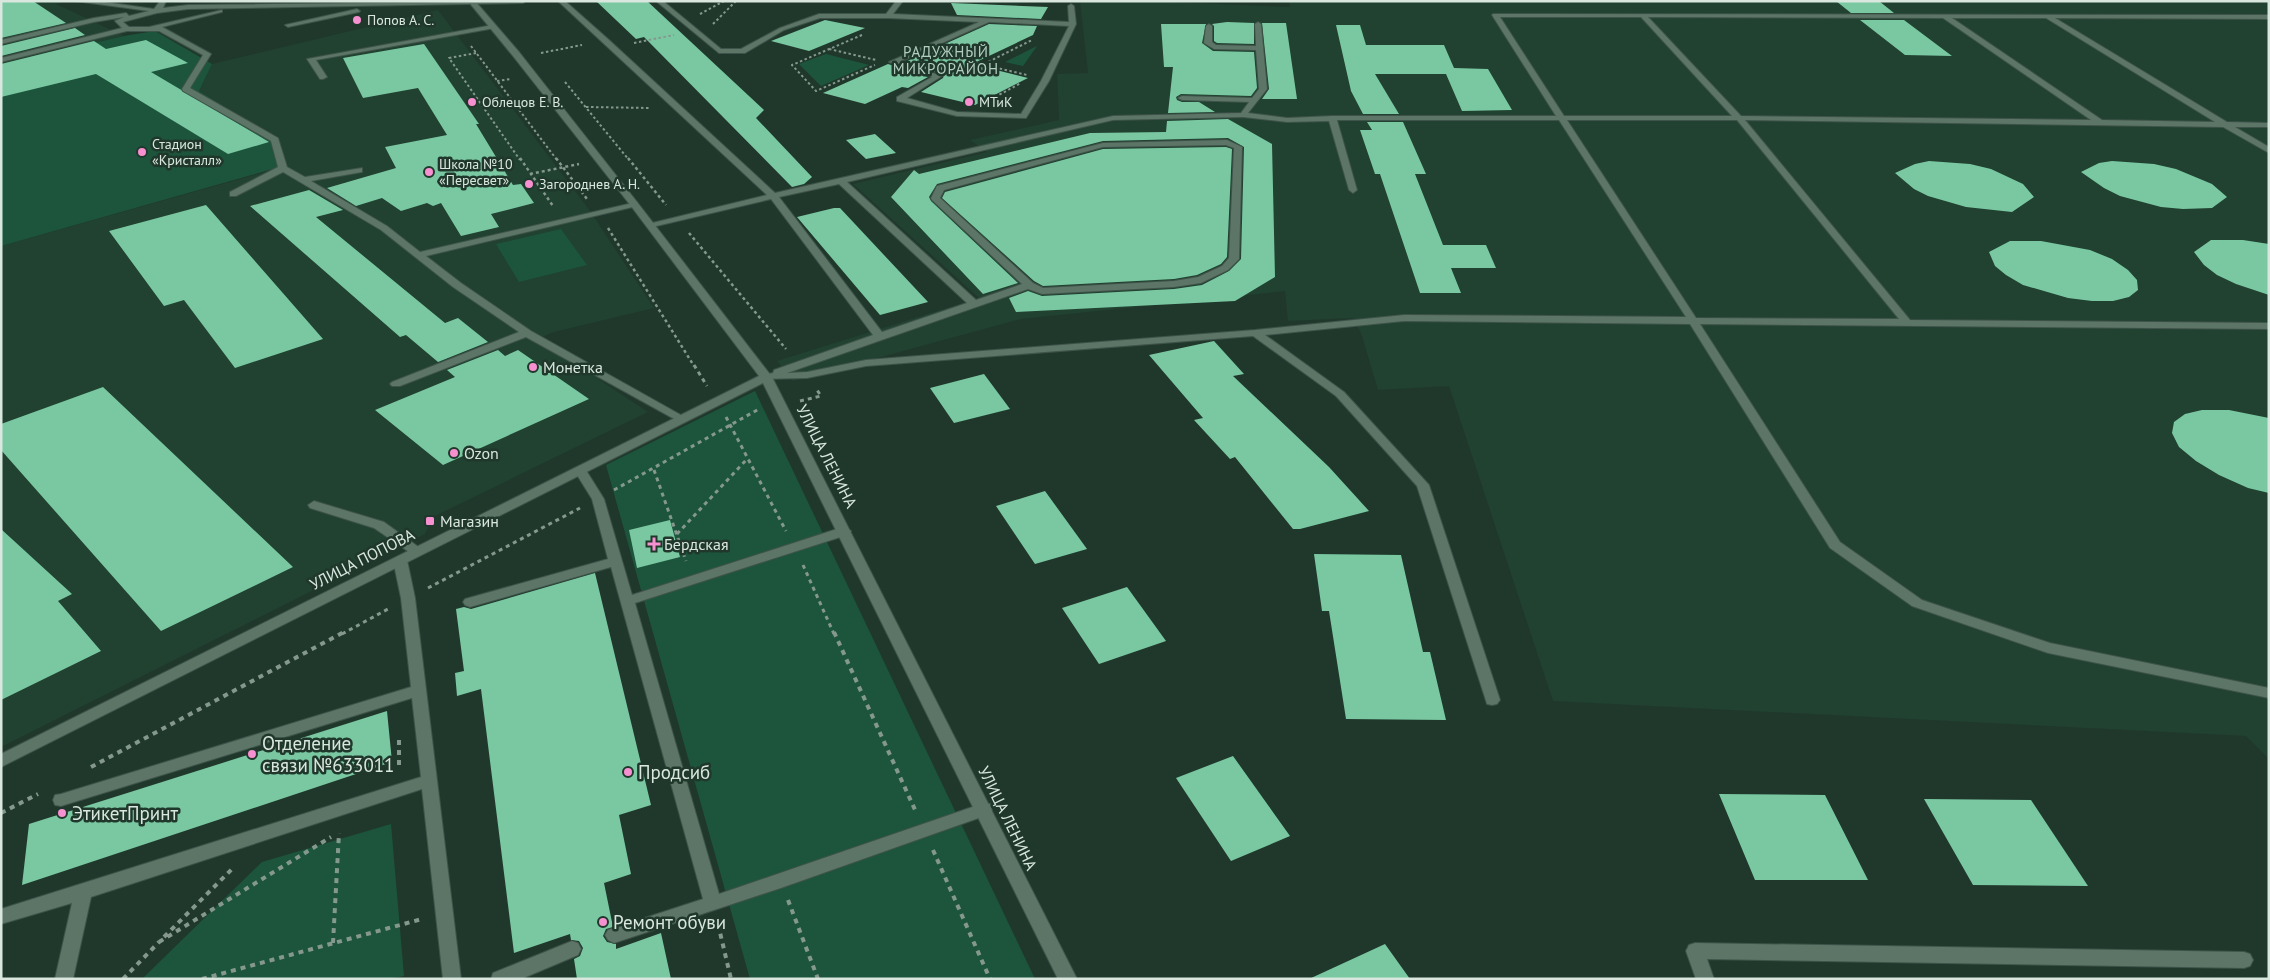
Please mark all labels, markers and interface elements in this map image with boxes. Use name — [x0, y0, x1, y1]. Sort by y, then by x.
place label: Попов А. С. — [367, 11, 434, 29]
marker: Попов А. С. — [351, 14, 363, 26]
district label: РАДУЖНЫЙ МИКРОРАЙОН — [893, 42, 999, 78]
place label: Облецов Е. В. — [482, 93, 563, 111]
place label: МТиК — [979, 93, 1013, 111]
marker: Облецов Е. В. — [466, 96, 478, 108]
marker: МТиК — [963, 96, 975, 108]
place label: Стадион «Кристалл» — [152, 135, 222, 169]
marker: Стадион «Кристалл» — [136, 146, 148, 158]
place label: Школа №10 «Пересвет» — [439, 155, 513, 189]
marker: Школа №10 «Пересвет» — [423, 166, 435, 178]
place label: Загороднев А. Н. — [539, 175, 640, 193]
marker: Загороднев А. Н. — [523, 178, 535, 190]
place label: Монетка — [543, 357, 603, 377]
marker: Монетка — [527, 361, 539, 373]
street label: УЛИЦА ЛЕНИНА — [792, 401, 862, 512]
place label: Ozon — [464, 443, 499, 463]
marker: Ozon — [448, 447, 460, 459]
place label: Магазин — [440, 511, 499, 531]
marker: Магазин — [424, 515, 436, 527]
street label: УЛИЦА ПОПОВА — [306, 524, 418, 594]
place label: Бердская — [664, 534, 729, 554]
marker: Бердская — [648, 538, 660, 550]
place label: Отделение связи №633011 — [262, 731, 394, 777]
marker: Отделение связи №633011 — [246, 748, 258, 760]
place label: Продсиб — [638, 760, 710, 784]
street label: УЛИЦА ЛЕНИНА — [974, 763, 1042, 874]
marker: Продсиб — [622, 766, 634, 778]
place label: ЭтикетПринт — [72, 801, 178, 825]
marker: ЭтикетПринт — [56, 807, 68, 819]
place label: Ремонт обуви — [613, 910, 726, 934]
marker: Ремонт обуви — [597, 916, 609, 928]

